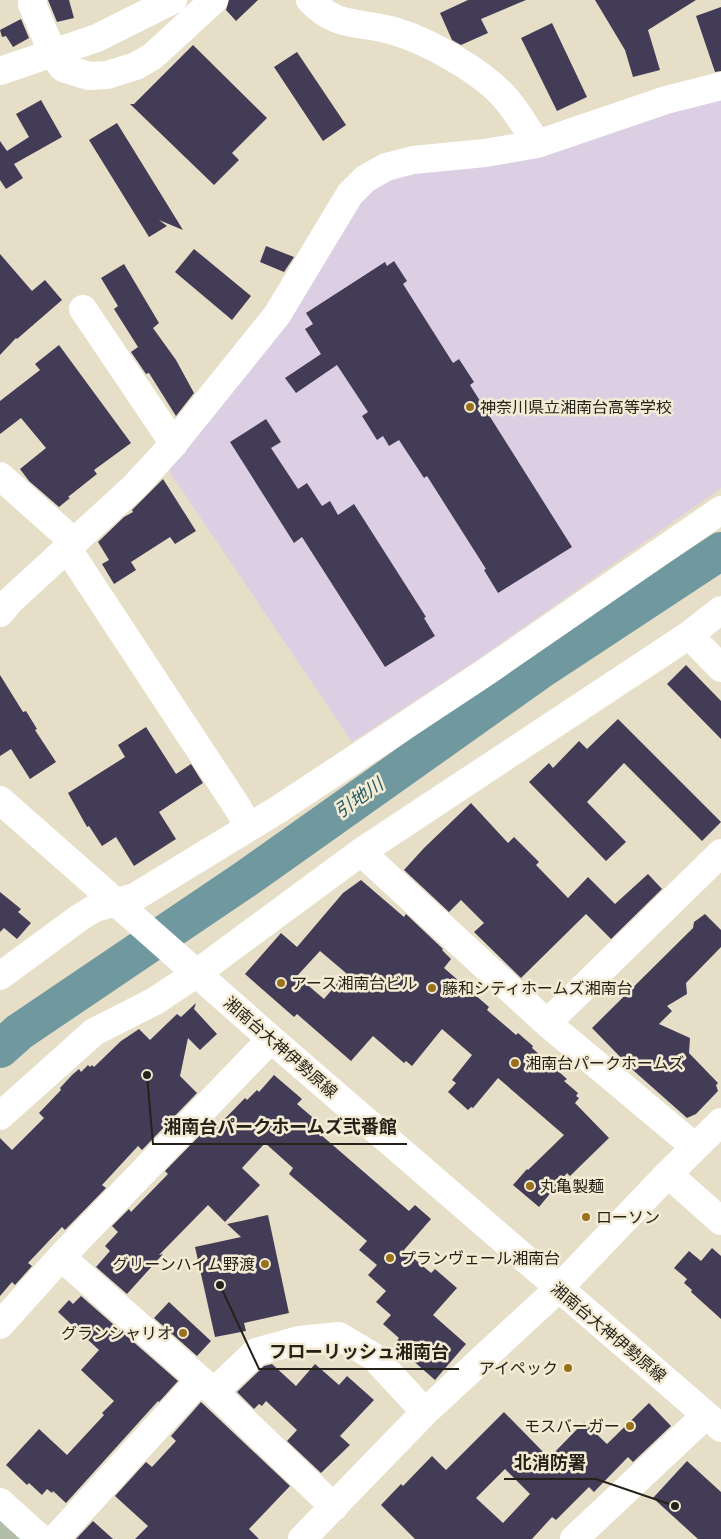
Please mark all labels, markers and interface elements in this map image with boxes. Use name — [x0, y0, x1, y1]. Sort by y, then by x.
place label: 神奈川県立湘南台高等学校 — [480, 397, 672, 416]
marker: 神奈川県立湘南台高等学校 — [464, 401, 476, 413]
water label: 引地川 — [330, 772, 388, 822]
place label: アース湘南台ビル — [291, 973, 417, 992]
marker: アース湘南台ビル — [275, 977, 287, 989]
place label: 藤和シティホームズ湘南台 — [442, 978, 633, 997]
marker: 藤和シティホームズ湘南台 — [426, 982, 438, 994]
street label: 湘南台大神伊勢原線 — [221, 992, 342, 1101]
place label: 湘南台パークホームズ — [525, 1053, 685, 1072]
marker: 湘南台パークホームズ — [509, 1057, 521, 1069]
callout: 湘南台パークホームズ弐番館 — [153, 1111, 407, 1144]
text: 湘南台パークホームズ弐番館 — [163, 1115, 397, 1137]
place label: 丸亀製麺 — [540, 1176, 604, 1195]
marker: 丸亀製麺 — [524, 1180, 536, 1192]
place label: ローソン — [596, 1207, 660, 1226]
marker: ローソン — [580, 1211, 592, 1223]
place label: プランヴェール湘南台 — [400, 1248, 560, 1267]
marker: プランヴェール湘南台 — [384, 1252, 396, 1264]
place label: グリーンハイム野渡 — [112, 1254, 255, 1273]
marker: グリーンハイム野渡 — [259, 1258, 271, 1270]
street label: 湘南台大神伊勢原線 — [548, 1278, 671, 1385]
place label: グランシャリオ — [61, 1323, 173, 1342]
marker: グランシャリオ — [177, 1327, 189, 1339]
callout: フローリッシュ湘南台 — [259, 1336, 459, 1369]
text: フローリッシュ湘南台 — [269, 1340, 449, 1362]
place label: アイペック — [479, 1358, 558, 1377]
marker: アイペック — [562, 1362, 574, 1374]
place label: モスバーガー — [524, 1416, 620, 1435]
marker: モスバーガー — [624, 1420, 636, 1432]
callout: 北消防署 — [504, 1446, 596, 1479]
text: 北消防署 — [514, 1451, 586, 1473]

